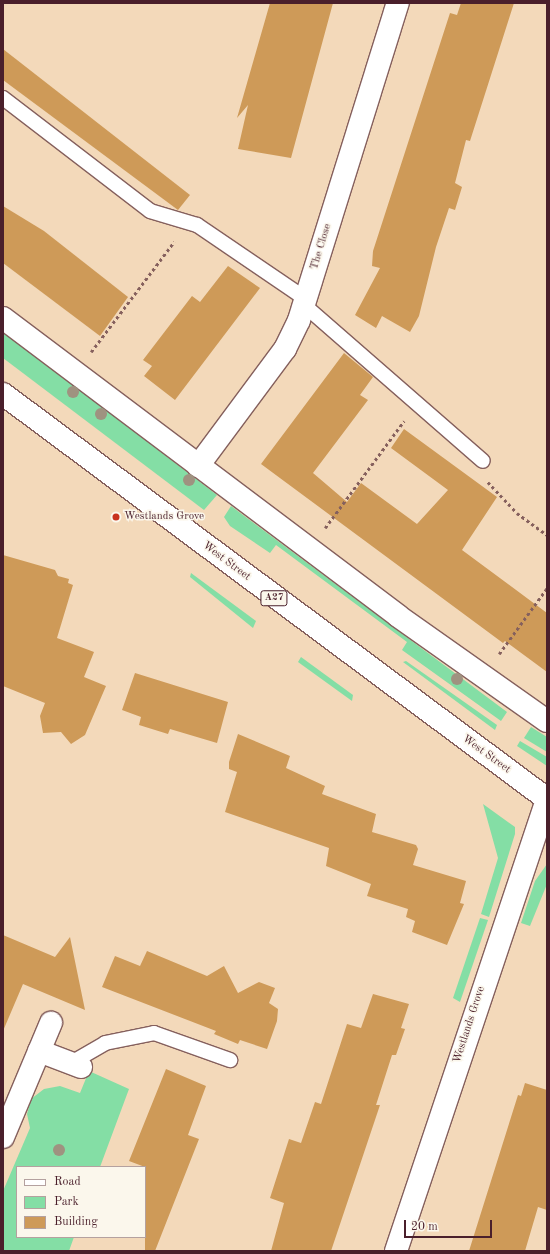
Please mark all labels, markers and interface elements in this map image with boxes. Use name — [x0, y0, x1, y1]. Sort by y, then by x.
street label: The Close — [309, 222, 335, 272]
place label: Westlands Grove — [124, 510, 204, 524]
marker: Westlands Grove — [111, 512, 121, 522]
street label: West Street — [199, 540, 253, 584]
road number: A27 — [260, 590, 288, 606]
street label: West Street — [459, 733, 513, 777]
street label: Westlands Grove — [451, 985, 489, 1065]
legend — [16, 1166, 146, 1238]
text: Road — [54, 1176, 81, 1188]
text: Park — [54, 1196, 79, 1208]
scale bar — [406, 1212, 494, 1238]
text: Building — [54, 1216, 98, 1228]
text: 20 m — [411, 1221, 438, 1233]

